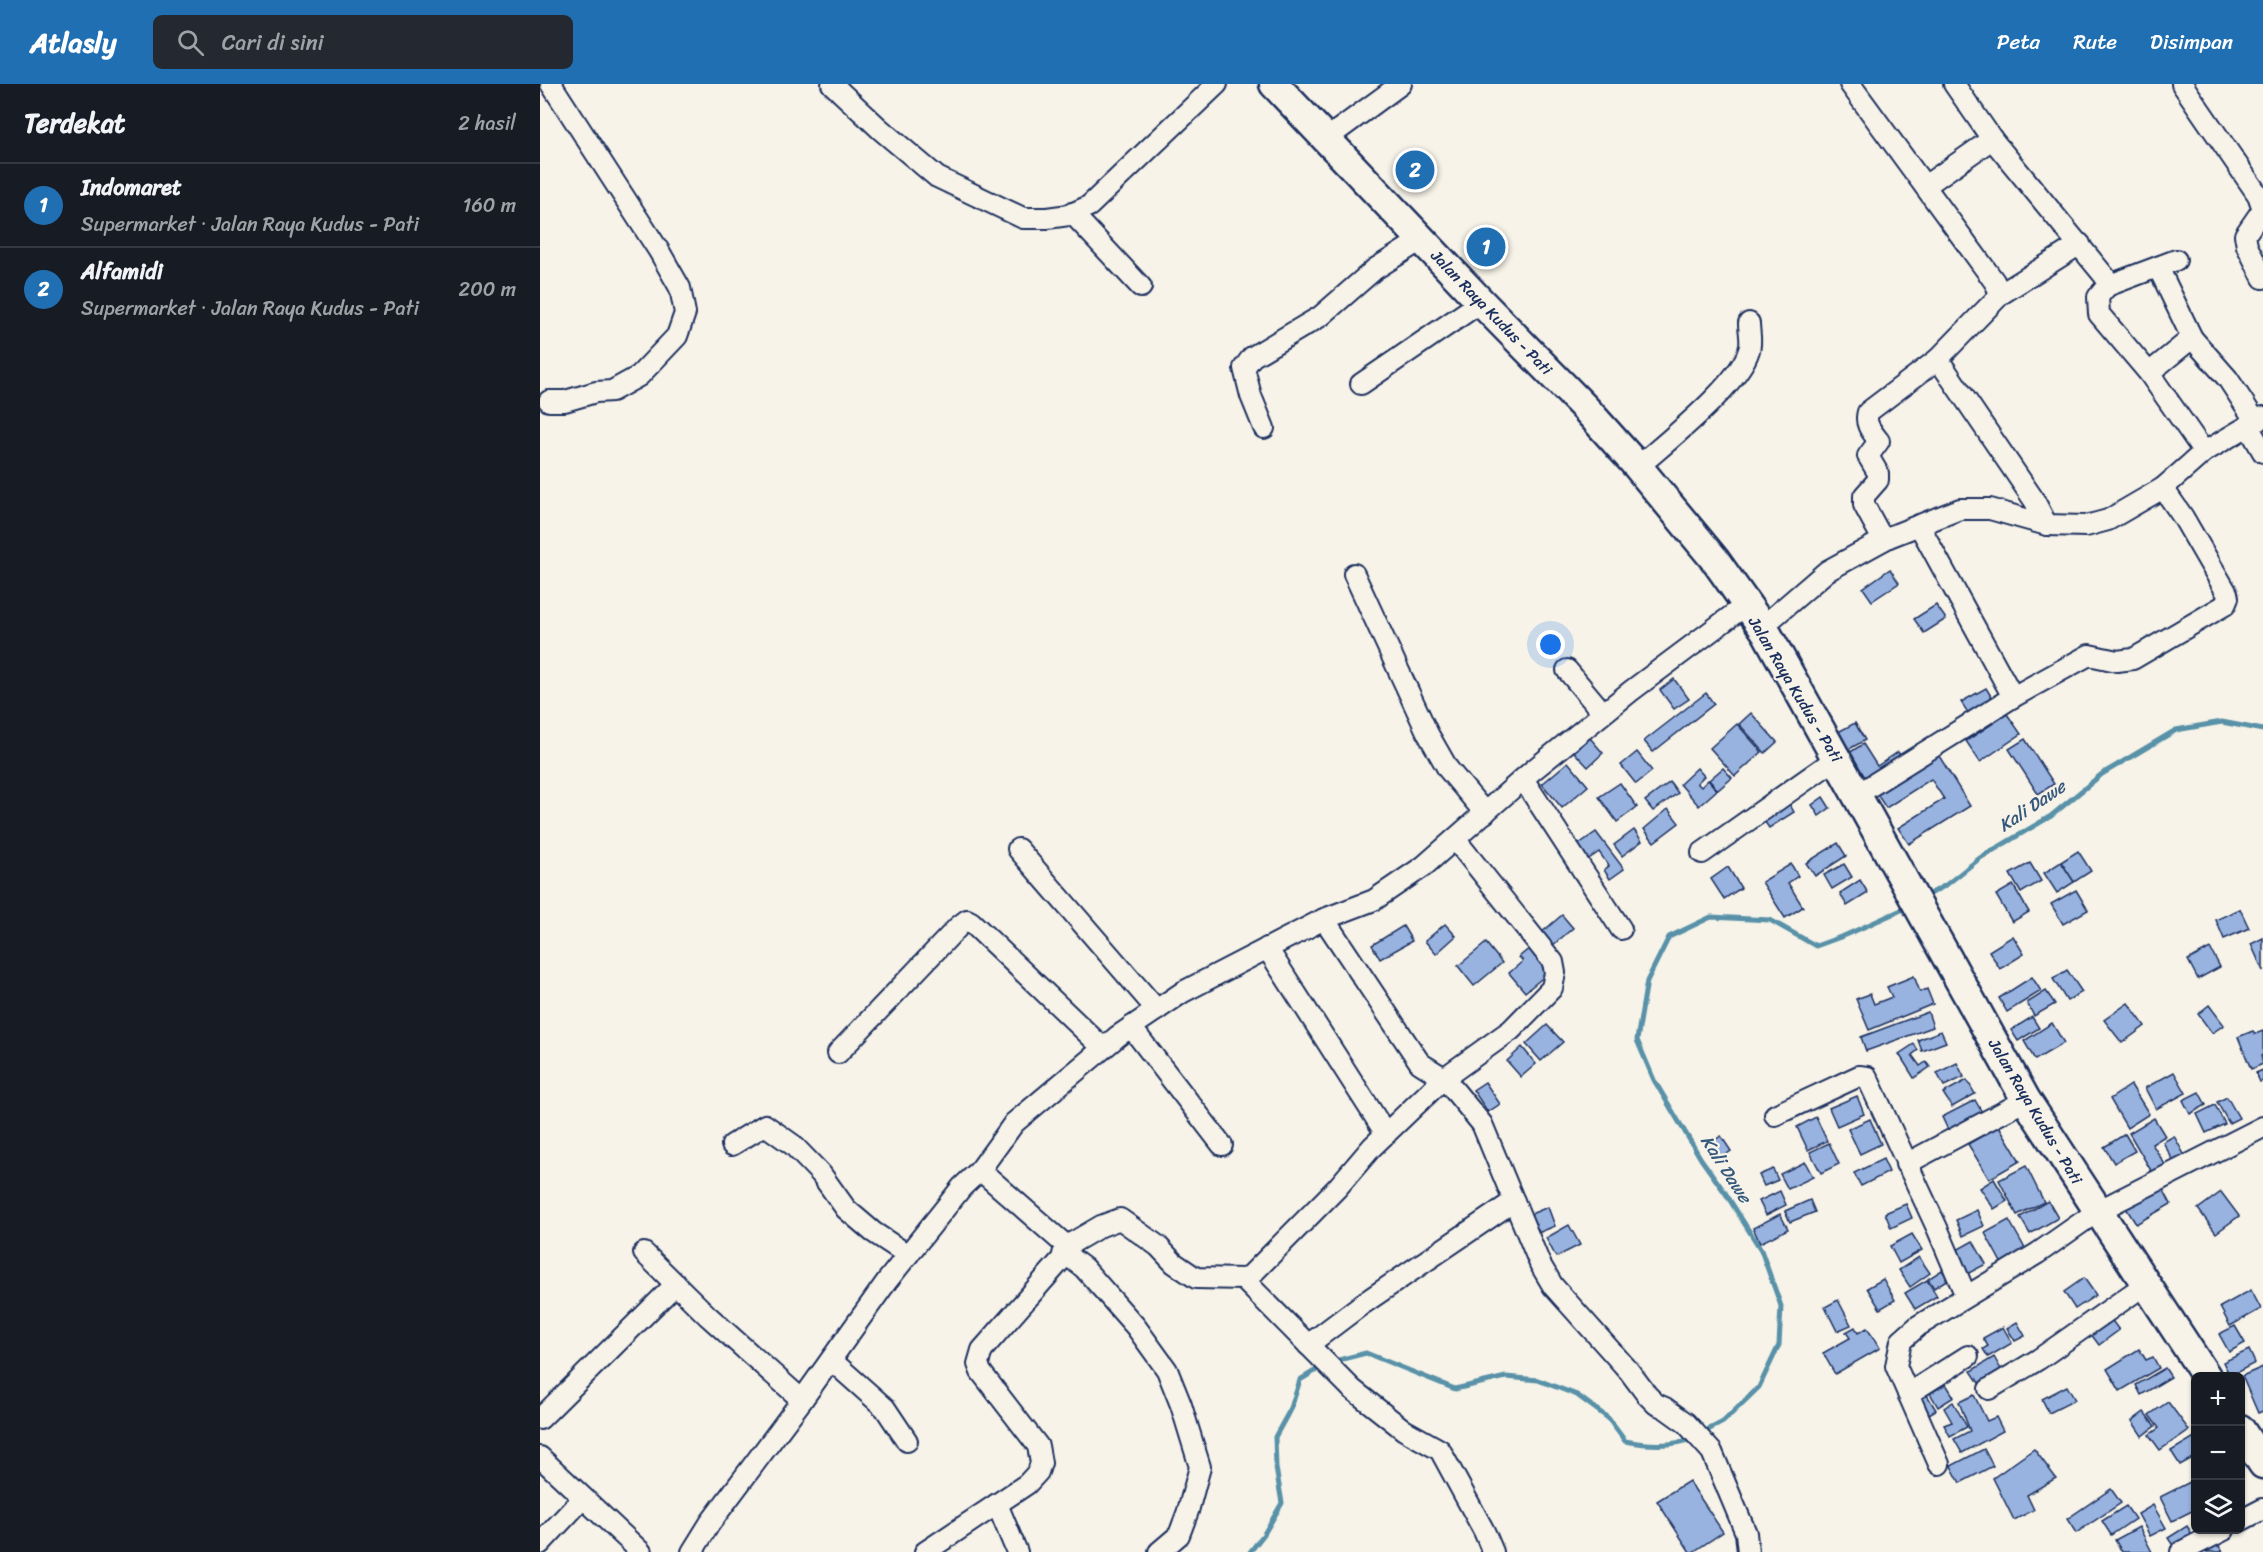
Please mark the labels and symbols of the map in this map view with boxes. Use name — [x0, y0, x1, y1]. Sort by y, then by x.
pin: 2 — [1396, 148, 1434, 193]
pin: 1 — [1466, 224, 1506, 270]
street label: Jalan Raya Kudus - Pati — [1423, 242, 1560, 383]
street label: Jalan Raya Kudus - Pati — [1740, 610, 1851, 768]
your location — [1536, 630, 1565, 659]
water label: Kali Dawe — [1991, 770, 2074, 841]
street label: Jalan Raya Kudus - Pati — [1980, 1032, 2091, 1190]
water label: Kali Dawe — [1692, 1128, 1761, 1211]

